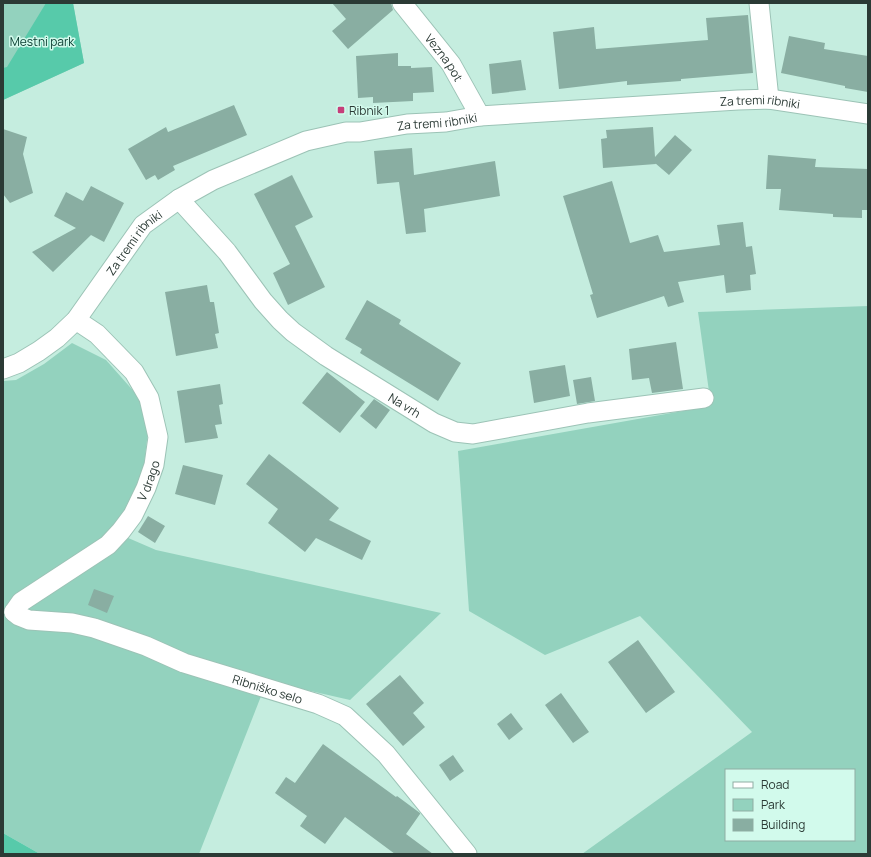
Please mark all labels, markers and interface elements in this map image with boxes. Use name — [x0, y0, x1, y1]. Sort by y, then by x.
street label: Vezna pot — [421, 30, 467, 84]
park label: Mestni park — [10, 33, 75, 50]
street label: Za tremi ribniki — [719, 90, 801, 112]
place label: Ribnik 1 — [349, 102, 389, 119]
marker: Ribnik 1 — [336, 105, 346, 115]
street label: Za tremi ribniki — [395, 108, 478, 134]
street label: Za tremi ribniki — [102, 206, 165, 278]
street label: Na vrh — [385, 388, 424, 421]
street label: V drago — [133, 460, 163, 504]
street label: Ribniško selo — [231, 670, 305, 707]
legend — [725, 769, 855, 841]
text: Road — [761, 776, 789, 793]
text: Park — [761, 796, 786, 813]
text: Building — [761, 816, 805, 833]

